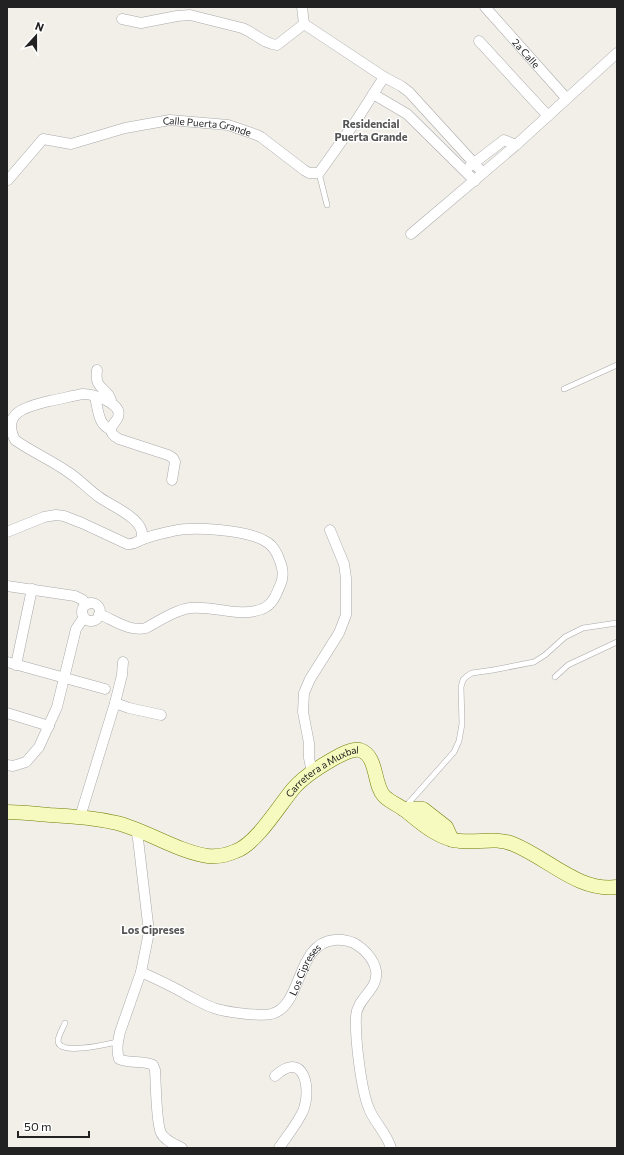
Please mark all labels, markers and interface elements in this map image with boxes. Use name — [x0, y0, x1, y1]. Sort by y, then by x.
north arrow — [16, 16, 56, 56]
text: N — [34, 19, 46, 34]
street label: 2a Calle — [510, 36, 542, 70]
street label: Calle Puerta Grande — [162, 114, 253, 139]
district label: Residencial Puerta Grande — [334, 117, 408, 143]
street label: Carretera a Muxbal — [283, 744, 359, 800]
district label: Los Cipreses — [121, 923, 185, 936]
street label: Los Cipreses — [286, 941, 323, 997]
scale bar — [18, 1113, 89, 1139]
text: 50 m — [24, 1119, 52, 1133]

